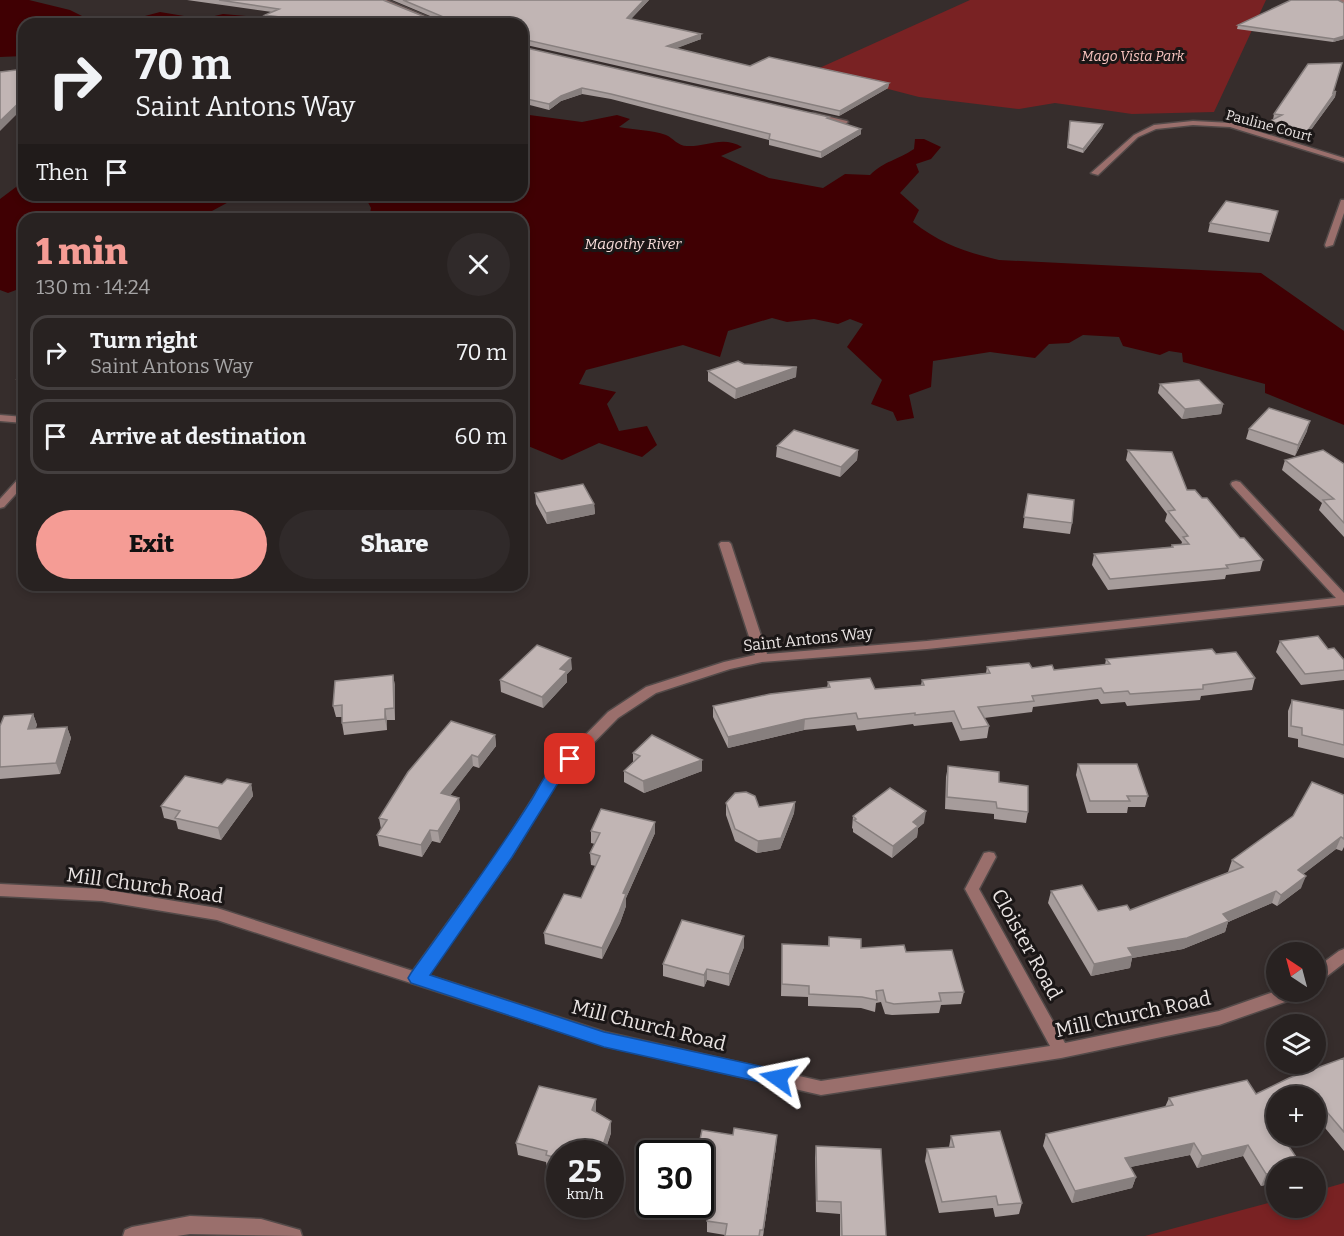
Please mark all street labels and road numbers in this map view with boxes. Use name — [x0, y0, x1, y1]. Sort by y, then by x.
street label: Pauline Court — [1224, 106, 1314, 146]
street label: Saint Antons Way — [742, 623, 874, 655]
street label: Mill Church Road — [65, 862, 225, 908]
street label: Cloister Road — [987, 884, 1067, 1004]
street label: Mill Church Road — [1053, 986, 1213, 1042]
street label: Mill Church Road — [569, 994, 729, 1056]

